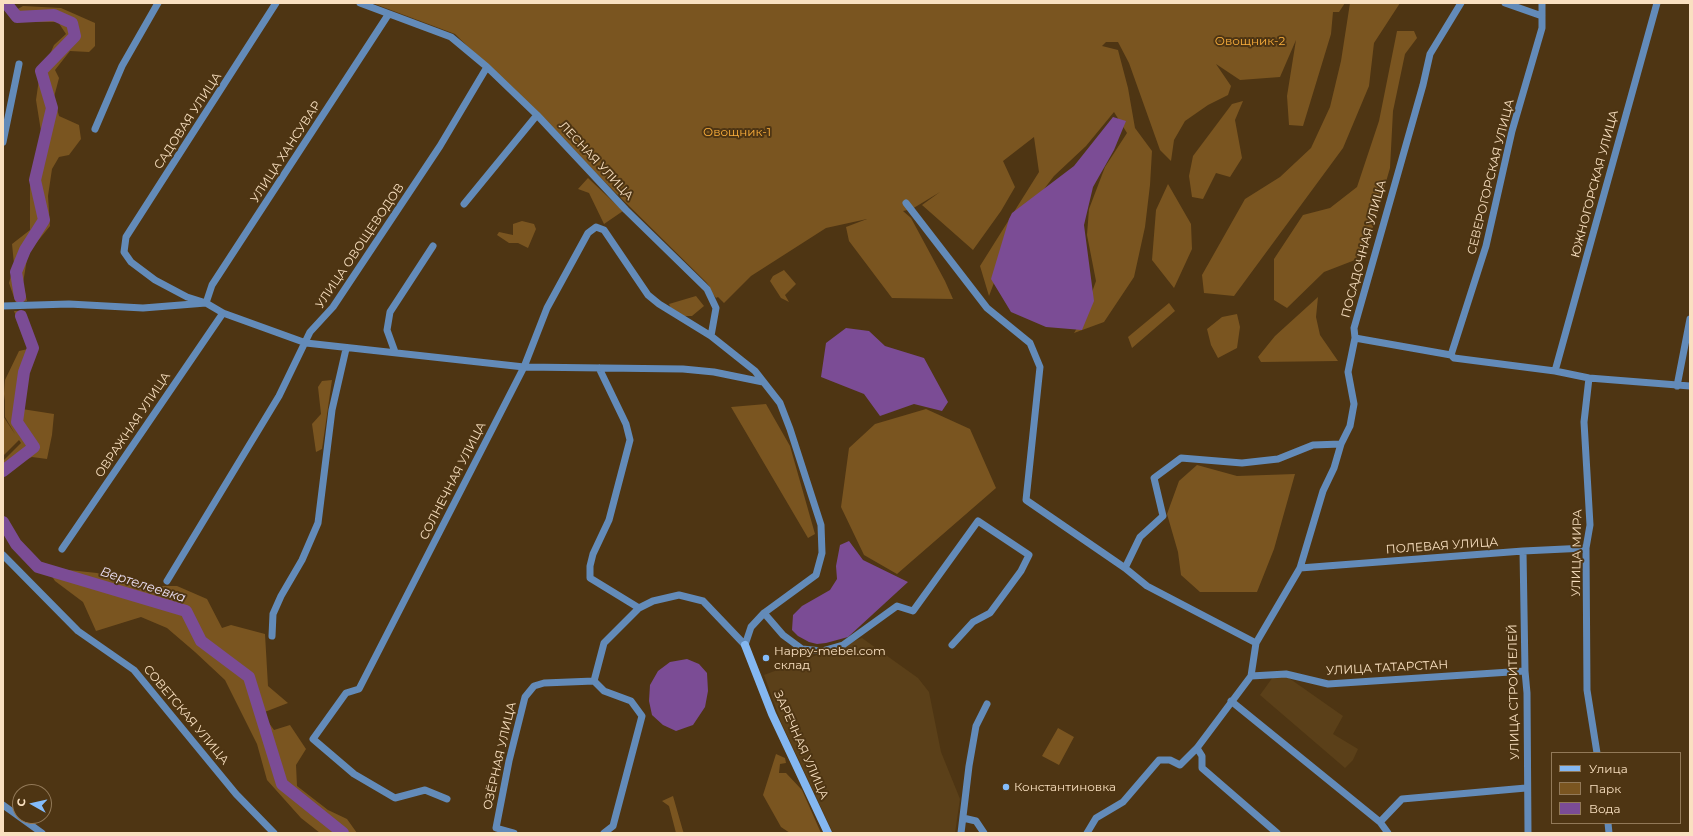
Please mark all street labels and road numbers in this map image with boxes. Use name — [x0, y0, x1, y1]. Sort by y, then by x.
street label: САДОВАЯ УЛИЦА — [151, 70, 225, 172]
street label: СЕВЕРОГОРСКАЯ УЛИЦА — [1465, 98, 1517, 256]
street label: УЛИЦА ХАНСУВАР — [248, 99, 324, 205]
street label: ЮЖНОГОРСКАЯ УЛИЦА — [1568, 109, 1622, 259]
street label: ЛЕСНАЯ УЛИЦА — [556, 119, 636, 203]
street label: ПОСАДОЧНАЯ УЛИЦА — [1339, 179, 1389, 319]
street label: УЛИЦА ОВОЩЕВОДОВ — [313, 181, 407, 311]
street label: ОВРАЖНАЯ УЛИЦА — [92, 370, 174, 480]
street label: СОЛНЕЧНАЯ УЛИЦА — [417, 420, 489, 542]
street label: УЛИЦА МИРА — [1569, 509, 1585, 597]
street label: ПОЛЕВАЯ УЛИЦА — [1385, 535, 1499, 557]
street label: УЛИЦА СТРОИТЕЛЕЙ — [1506, 624, 1522, 760]
street label: УЛИЦА ТАТАРСТАН — [1326, 658, 1448, 678]
street label: СОВЕТСКАЯ УЛИЦА — [140, 662, 232, 768]
street label: ЗАРЕЧНАЯ УЛИЦА — [771, 688, 831, 802]
street label: ОЗЁРНАЯ УЛИЦА — [481, 701, 519, 811]

